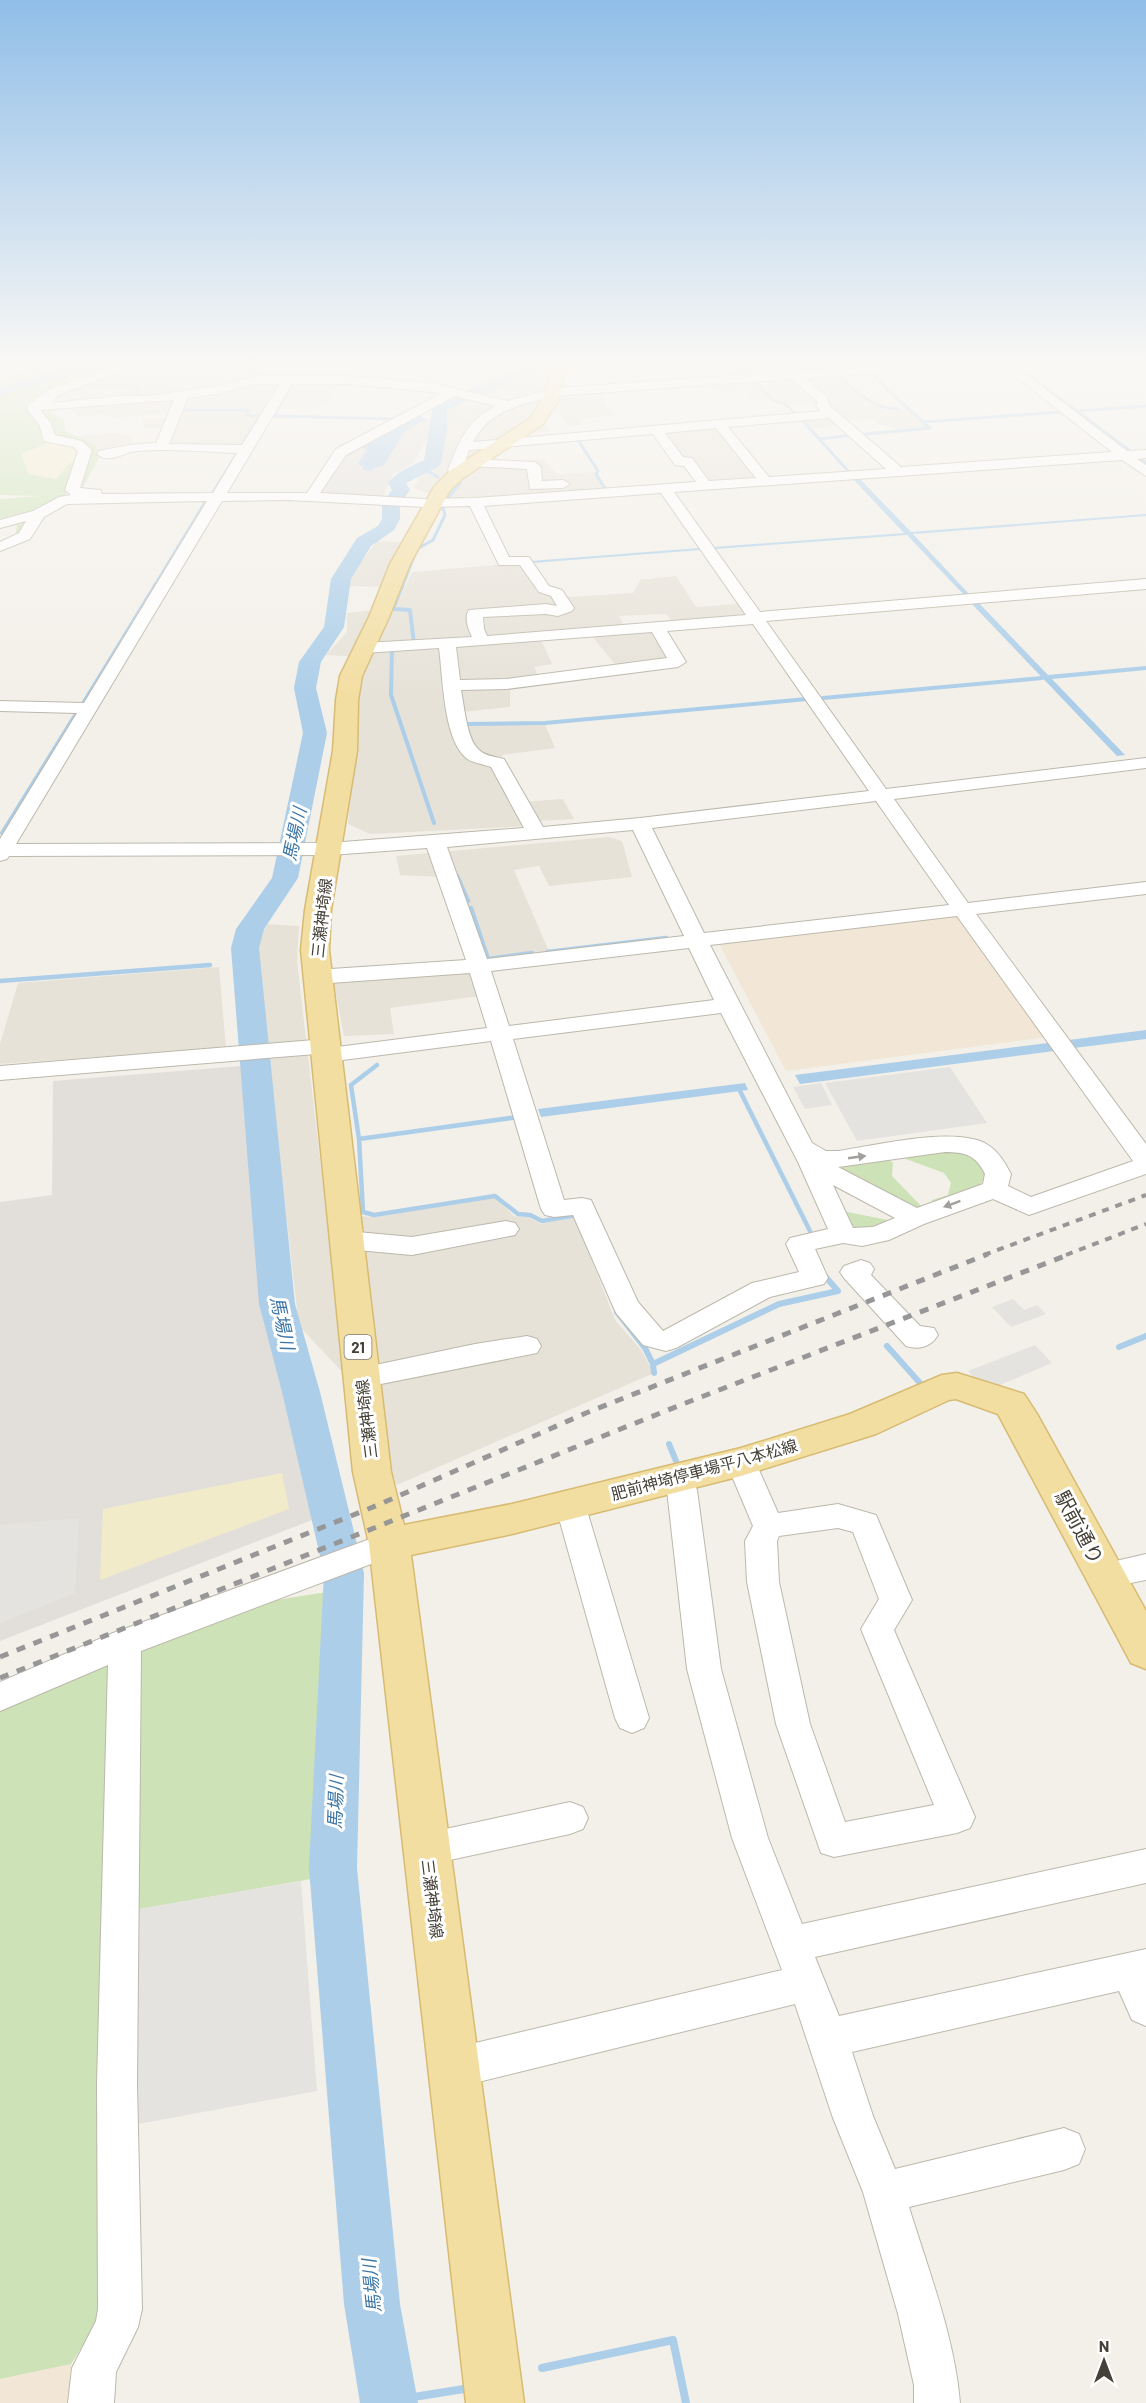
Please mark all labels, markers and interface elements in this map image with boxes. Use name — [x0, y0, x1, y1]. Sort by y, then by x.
water label: 馬場川 — [278, 803, 311, 863]
street label: 三瀬神埼線 — [307, 877, 335, 959]
one-way arrow — [847, 1152, 866, 1161]
one-way arrow — [943, 1200, 961, 1210]
water label: 馬場川 — [267, 1294, 300, 1354]
road number: 21 — [344, 1335, 372, 1359]
street label: 三瀬神埼線 — [352, 1378, 380, 1460]
street label: 肥前神埼停車場平八本松線 — [609, 1435, 799, 1503]
street label: 駅前通り — [1051, 1486, 1109, 1568]
water label: 馬場川 — [323, 1773, 347, 1829]
street label: 三瀬神埼線 — [419, 1858, 447, 1940]
water label: 馬場川 — [357, 2256, 385, 2314]
north arrow — [1074, 2331, 1134, 2391]
text: N — [1099, 2336, 1109, 2355]

